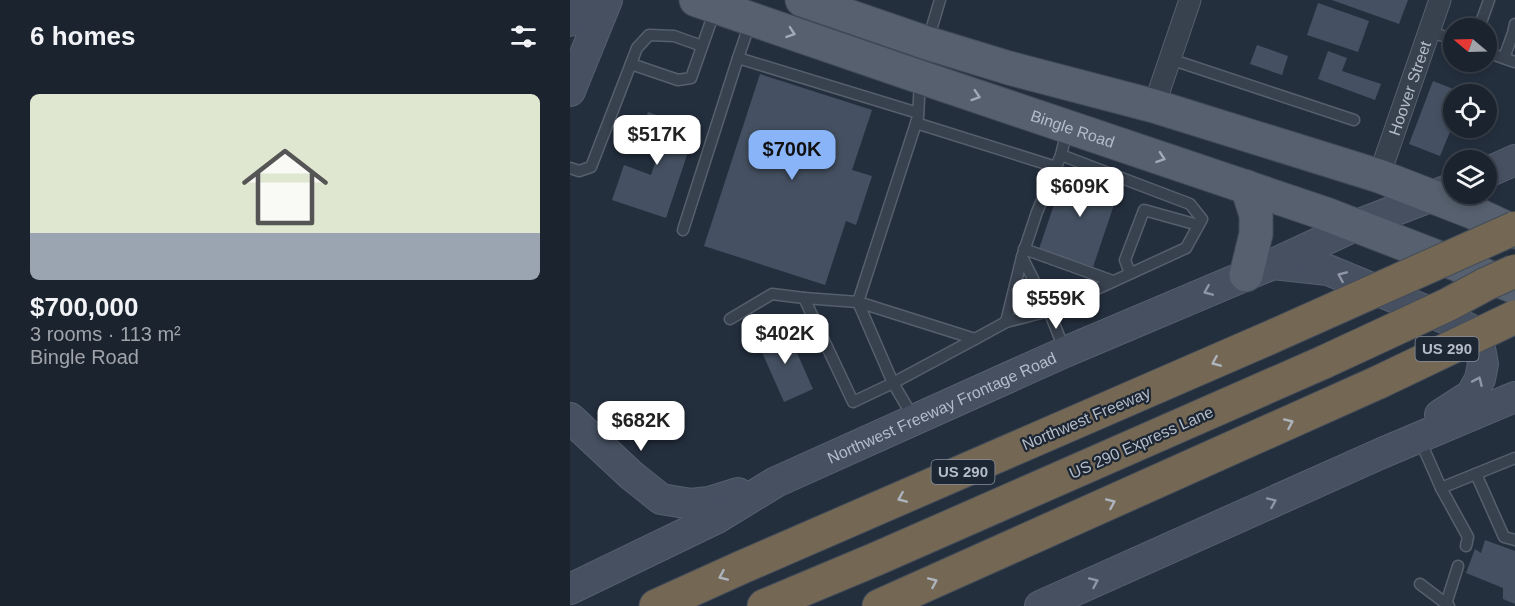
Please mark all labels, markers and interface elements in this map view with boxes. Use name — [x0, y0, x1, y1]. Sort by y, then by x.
north arrow — [1443, 18, 1497, 72]
map controls — [1443, 18, 1497, 204]
icon: filters — [507, 20, 540, 53]
text: 6 homes — [30, 21, 136, 51]
one-way arrow — [785, 25, 796, 38]
street label: Hoover Street — [1386, 38, 1434, 138]
button: locate — [1443, 84, 1497, 138]
one-way arrow — [970, 88, 981, 101]
street label: Bingle Road — [1028, 107, 1117, 151]
pin: $517K — [615, 115, 699, 166]
text: $517K — [628, 123, 686, 145]
pin: $700K — [750, 130, 834, 181]
icon: home — [231, 133, 339, 241]
text: $700K — [763, 138, 821, 160]
one-way arrow — [1155, 150, 1166, 163]
button: layers — [1443, 150, 1497, 204]
pin: $609K — [1038, 167, 1122, 218]
text: $609K — [1051, 175, 1109, 197]
one-way arrow — [1337, 271, 1348, 283]
pin: $559K — [1014, 279, 1098, 330]
one-way arrow — [1203, 284, 1214, 296]
text: $559K — [1027, 287, 1085, 309]
text: $700,000 — [30, 292, 138, 322]
pin: $402K — [743, 314, 827, 365]
text: $402K — [756, 322, 814, 344]
text: 3 rooms · 113 m² — [30, 323, 181, 345]
road number: US 290 — [1416, 337, 1478, 361]
text: Bingle Road — [30, 346, 139, 368]
street label: Northwest Freeway Frontage Road — [825, 349, 1059, 467]
one-way arrow — [1211, 355, 1222, 367]
one-way arrow — [1470, 376, 1482, 387]
street label: Northwest Freeway — [1019, 384, 1153, 453]
pin: $682K — [599, 401, 683, 452]
street label: US 290 Express Lane — [1067, 403, 1216, 482]
text: $682K — [612, 409, 670, 431]
one-way arrow — [1282, 418, 1293, 430]
road number: US 290 — [932, 460, 994, 484]
one-way arrow — [897, 491, 908, 503]
one-way arrow — [1104, 498, 1115, 510]
one-way arrow — [1265, 498, 1276, 510]
one-way arrow — [719, 568, 730, 580]
one-way arrow — [926, 577, 937, 589]
one-way arrow — [1087, 577, 1098, 589]

